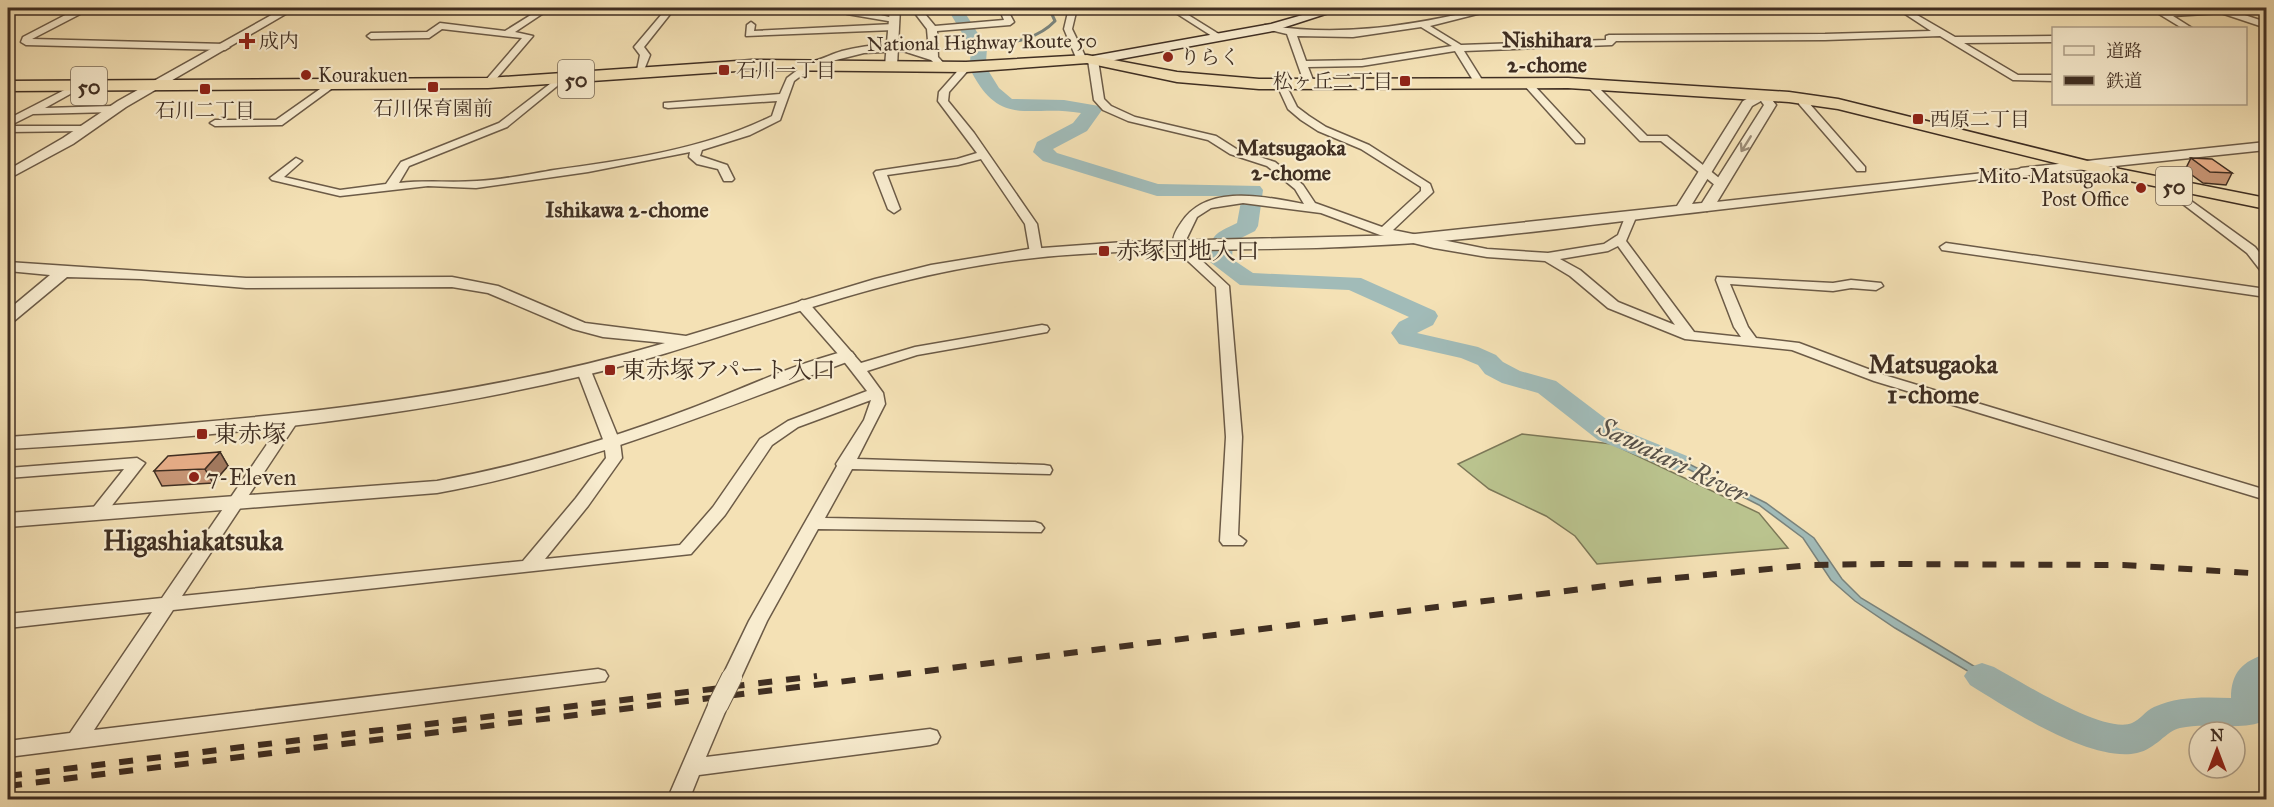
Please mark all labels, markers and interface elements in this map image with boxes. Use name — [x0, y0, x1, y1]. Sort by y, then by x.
district label: Nishihara 2-chome — [1502, 26, 1593, 78]
legend — [2052, 27, 2247, 105]
street label: National Highway Route 50 — [867, 28, 1097, 57]
place label: 成内 — [259, 29, 299, 53]
marker: 成内 — [240, 34, 254, 48]
text: 道路 — [2106, 40, 2142, 62]
place label: りらく — [1180, 45, 1240, 69]
marker: りらく — [1161, 50, 1175, 64]
place label: 石川一丁目 — [736, 58, 836, 82]
road number: 50 — [558, 60, 594, 98]
place label: Kourakuen — [318, 63, 408, 87]
marker: 石川一丁目 — [717, 63, 731, 77]
road number: 50 — [71, 67, 107, 105]
marker: Kourakuen — [299, 68, 313, 82]
place label: 松ヶ丘二丁目 — [1273, 69, 1393, 93]
text: 鉄道 — [2106, 70, 2142, 92]
marker: 松ヶ丘二丁目 — [1398, 74, 1412, 88]
marker: 石川保育園前 — [426, 80, 440, 94]
marker: 石川二丁目 — [198, 82, 212, 96]
place label: 石川保育園前 — [373, 96, 493, 120]
place label: 石川二丁目 — [155, 98, 255, 122]
place label: 西原二丁目 — [1930, 107, 2030, 131]
marker: 西原二丁目 — [1911, 112, 1925, 126]
district label: Matsugaoka 2-chome — [1236, 134, 1347, 186]
one-way arrow — [1739, 135, 1751, 152]
place label: Mito-Matsugaoka Post Office — [1978, 164, 2130, 211]
road number: 50 — [2156, 167, 2192, 205]
marker: Mito-Matsugaoka Post Office — [2134, 181, 2148, 195]
district label: Ishikawa 2-chome — [545, 196, 709, 223]
place label: 赤塚団地入口 — [1116, 236, 1260, 266]
marker: 赤塚団地入口 — [1097, 244, 1111, 258]
district label: Matsugaoka 1-chome — [1868, 348, 1999, 410]
place label: 東赤塚アパート入口 — [622, 355, 836, 385]
marker: 東赤塚アパート入口 — [603, 363, 617, 377]
water label: Sawatari River — [1592, 410, 1754, 511]
place label: 東赤塚 — [214, 419, 286, 449]
marker: 東赤塚 — [195, 427, 209, 441]
place label: 7-Eleven — [206, 462, 296, 492]
marker: 7-Eleven — [187, 470, 201, 484]
district label: Higashiakatsuka — [103, 524, 284, 558]
north arrow — [2187, 720, 2247, 780]
text: N — [2210, 726, 2224, 745]

